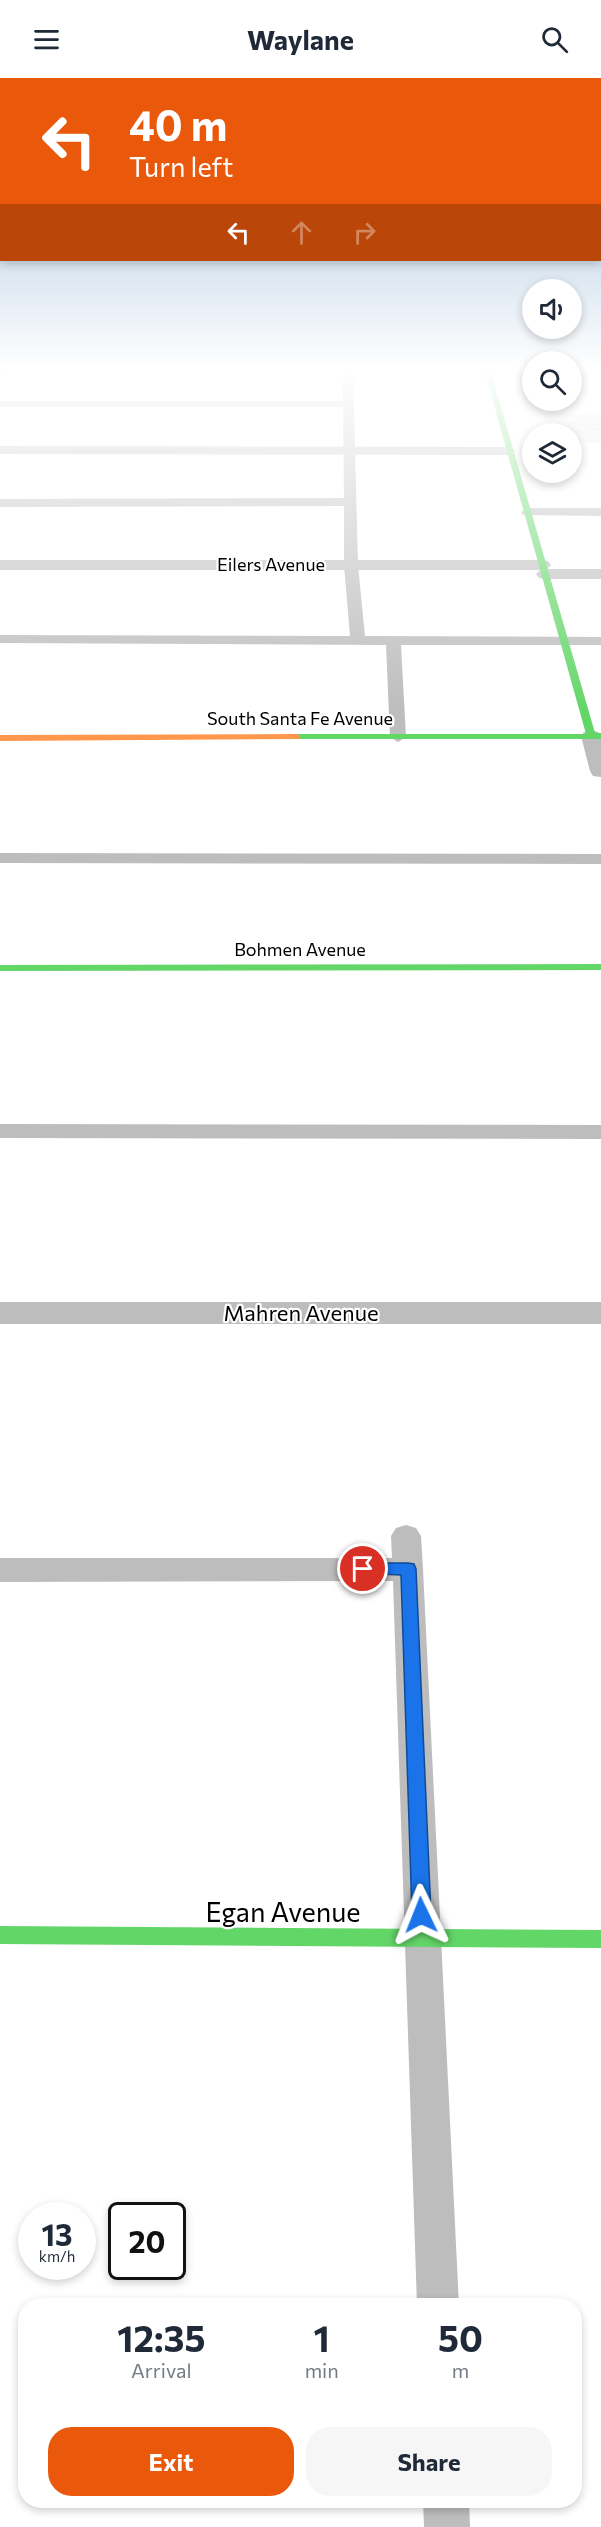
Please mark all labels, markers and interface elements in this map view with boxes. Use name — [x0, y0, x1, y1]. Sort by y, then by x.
icon: menu — [30, 23, 63, 56]
text: Waylane — [247, 23, 354, 56]
icon: search — [538, 23, 571, 56]
text: 40 m — [129, 98, 227, 150]
icon: left — [30, 102, 108, 180]
text: Turn left — [129, 150, 233, 183]
icon: left — [222, 216, 255, 249]
icon: ahead — [285, 216, 318, 249]
icon: right — [348, 216, 381, 249]
map controls — [522, 279, 582, 483]
button: sound — [522, 279, 582, 339]
button: search — [522, 351, 582, 411]
button: layers — [522, 423, 582, 483]
street label: Eilers Avenue — [217, 553, 325, 575]
street label: South Santa Fe Avenue — [207, 707, 393, 729]
street label: Bohmen Avenue — [234, 938, 366, 960]
street label: Mahren Avenue — [223, 1299, 379, 1326]
pin — [337, 1543, 388, 1594]
icon: arrive — [346, 1552, 379, 1585]
position arrow — [389, 1883, 453, 1947]
street label: Egan Avenue — [205, 1895, 361, 1928]
speed limit sign: 20 — [108, 2202, 186, 2280]
text: 13 — [41, 2215, 73, 2252]
text: km/h — [39, 2247, 75, 2265]
text: 12:35 — [117, 2315, 205, 2359]
text: 1 — [314, 2315, 330, 2359]
text: 50 — [438, 2315, 483, 2359]
text: Arrival — [131, 2358, 192, 2382]
text: min — [305, 2358, 339, 2382]
text: m — [452, 2358, 469, 2382]
button: Exit — [48, 2427, 294, 2496]
button: Share — [306, 2427, 552, 2496]

